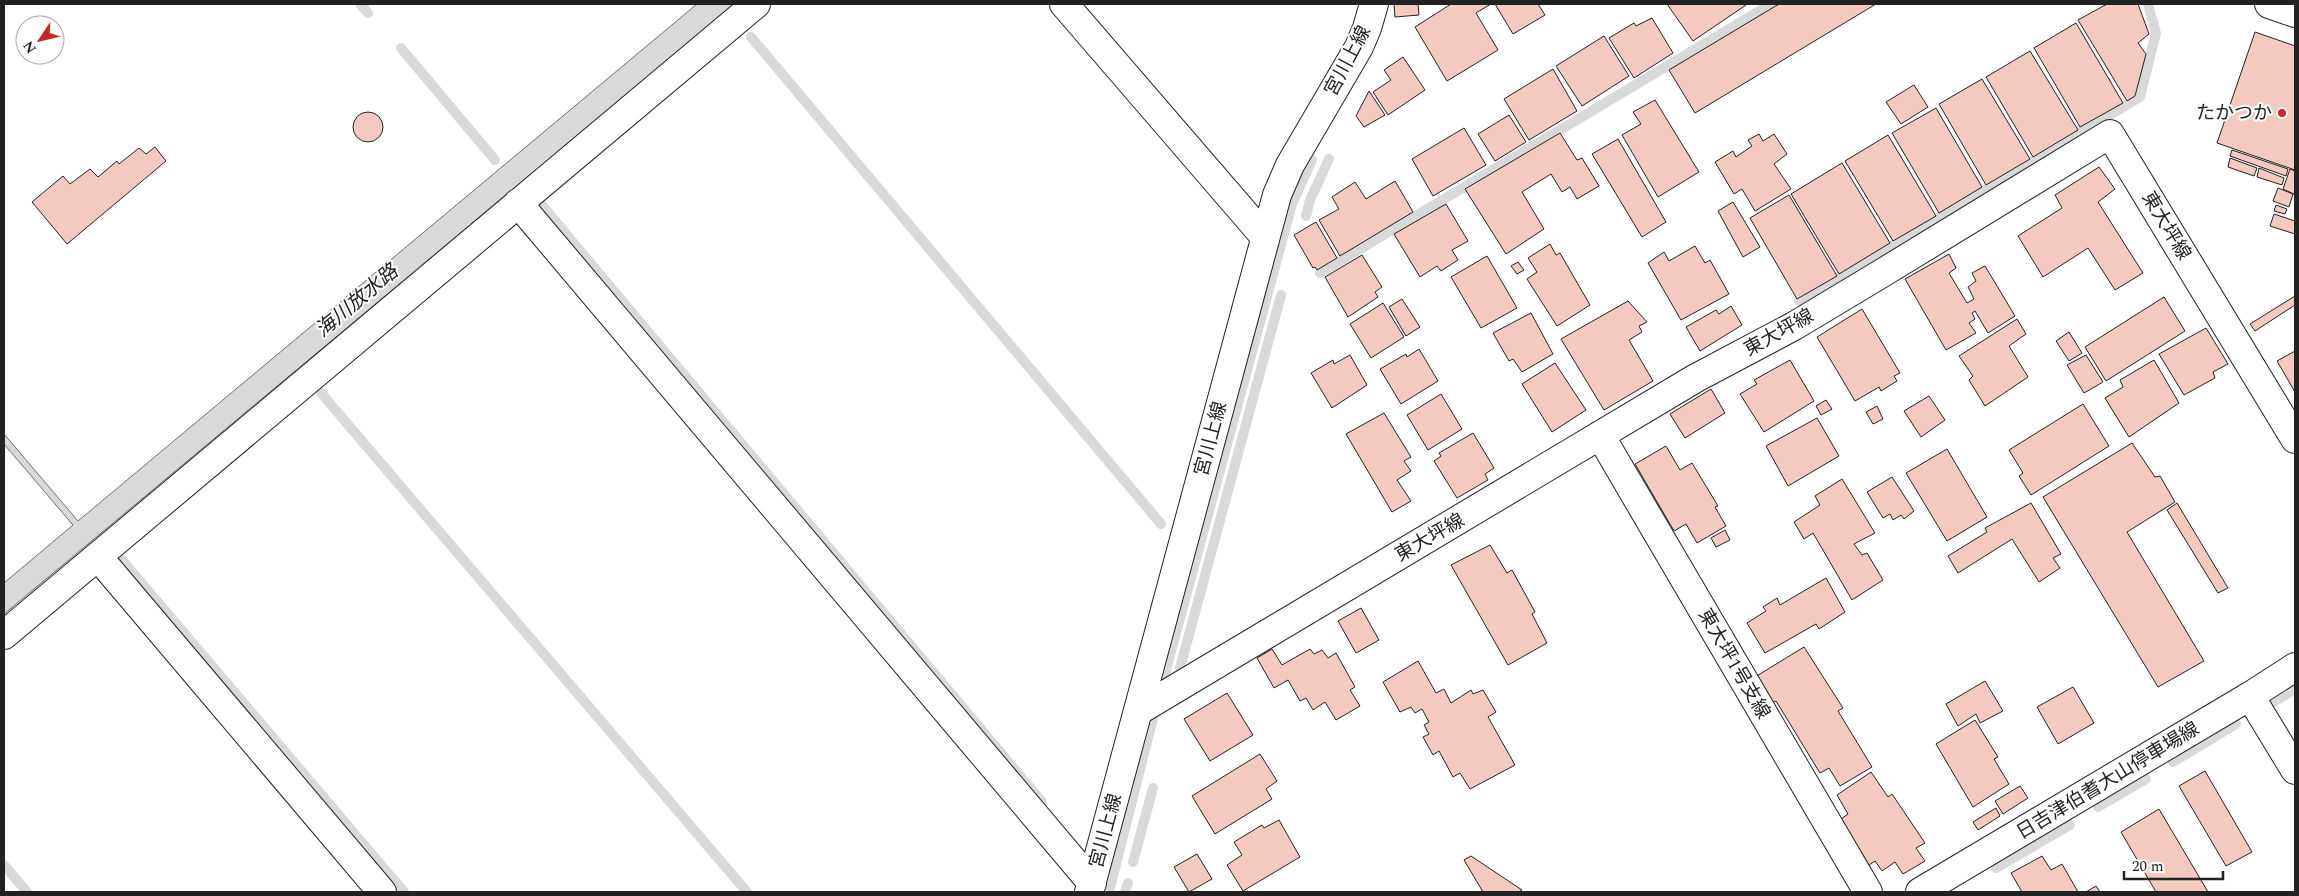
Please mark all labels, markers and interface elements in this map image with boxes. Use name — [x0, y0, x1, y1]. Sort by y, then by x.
north arrow — [15, 15, 65, 65]
street label: 宮川上線 — [1317, 21, 1379, 101]
text: N — [18, 36, 42, 58]
place label: たかつか — [2196, 99, 2272, 128]
marker: たかつか — [2276, 107, 2288, 119]
street label: 東大坪線 — [2134, 186, 2198, 266]
water label: 海川放水路 — [309, 256, 406, 345]
street label: 東大坪線 — [1739, 302, 1819, 364]
street label: 宮川上線 — [1187, 399, 1235, 479]
street label: 東大坪線 — [1390, 506, 1470, 570]
street label: 東大坪1号支線 — [1691, 603, 1777, 725]
street label: 日吉津伯耆大山停車場線 — [2011, 715, 2205, 847]
street label: 宮川上線 — [1082, 791, 1130, 871]
scale bar — [2124, 848, 2223, 880]
text: 20 m — [2132, 855, 2164, 878]

